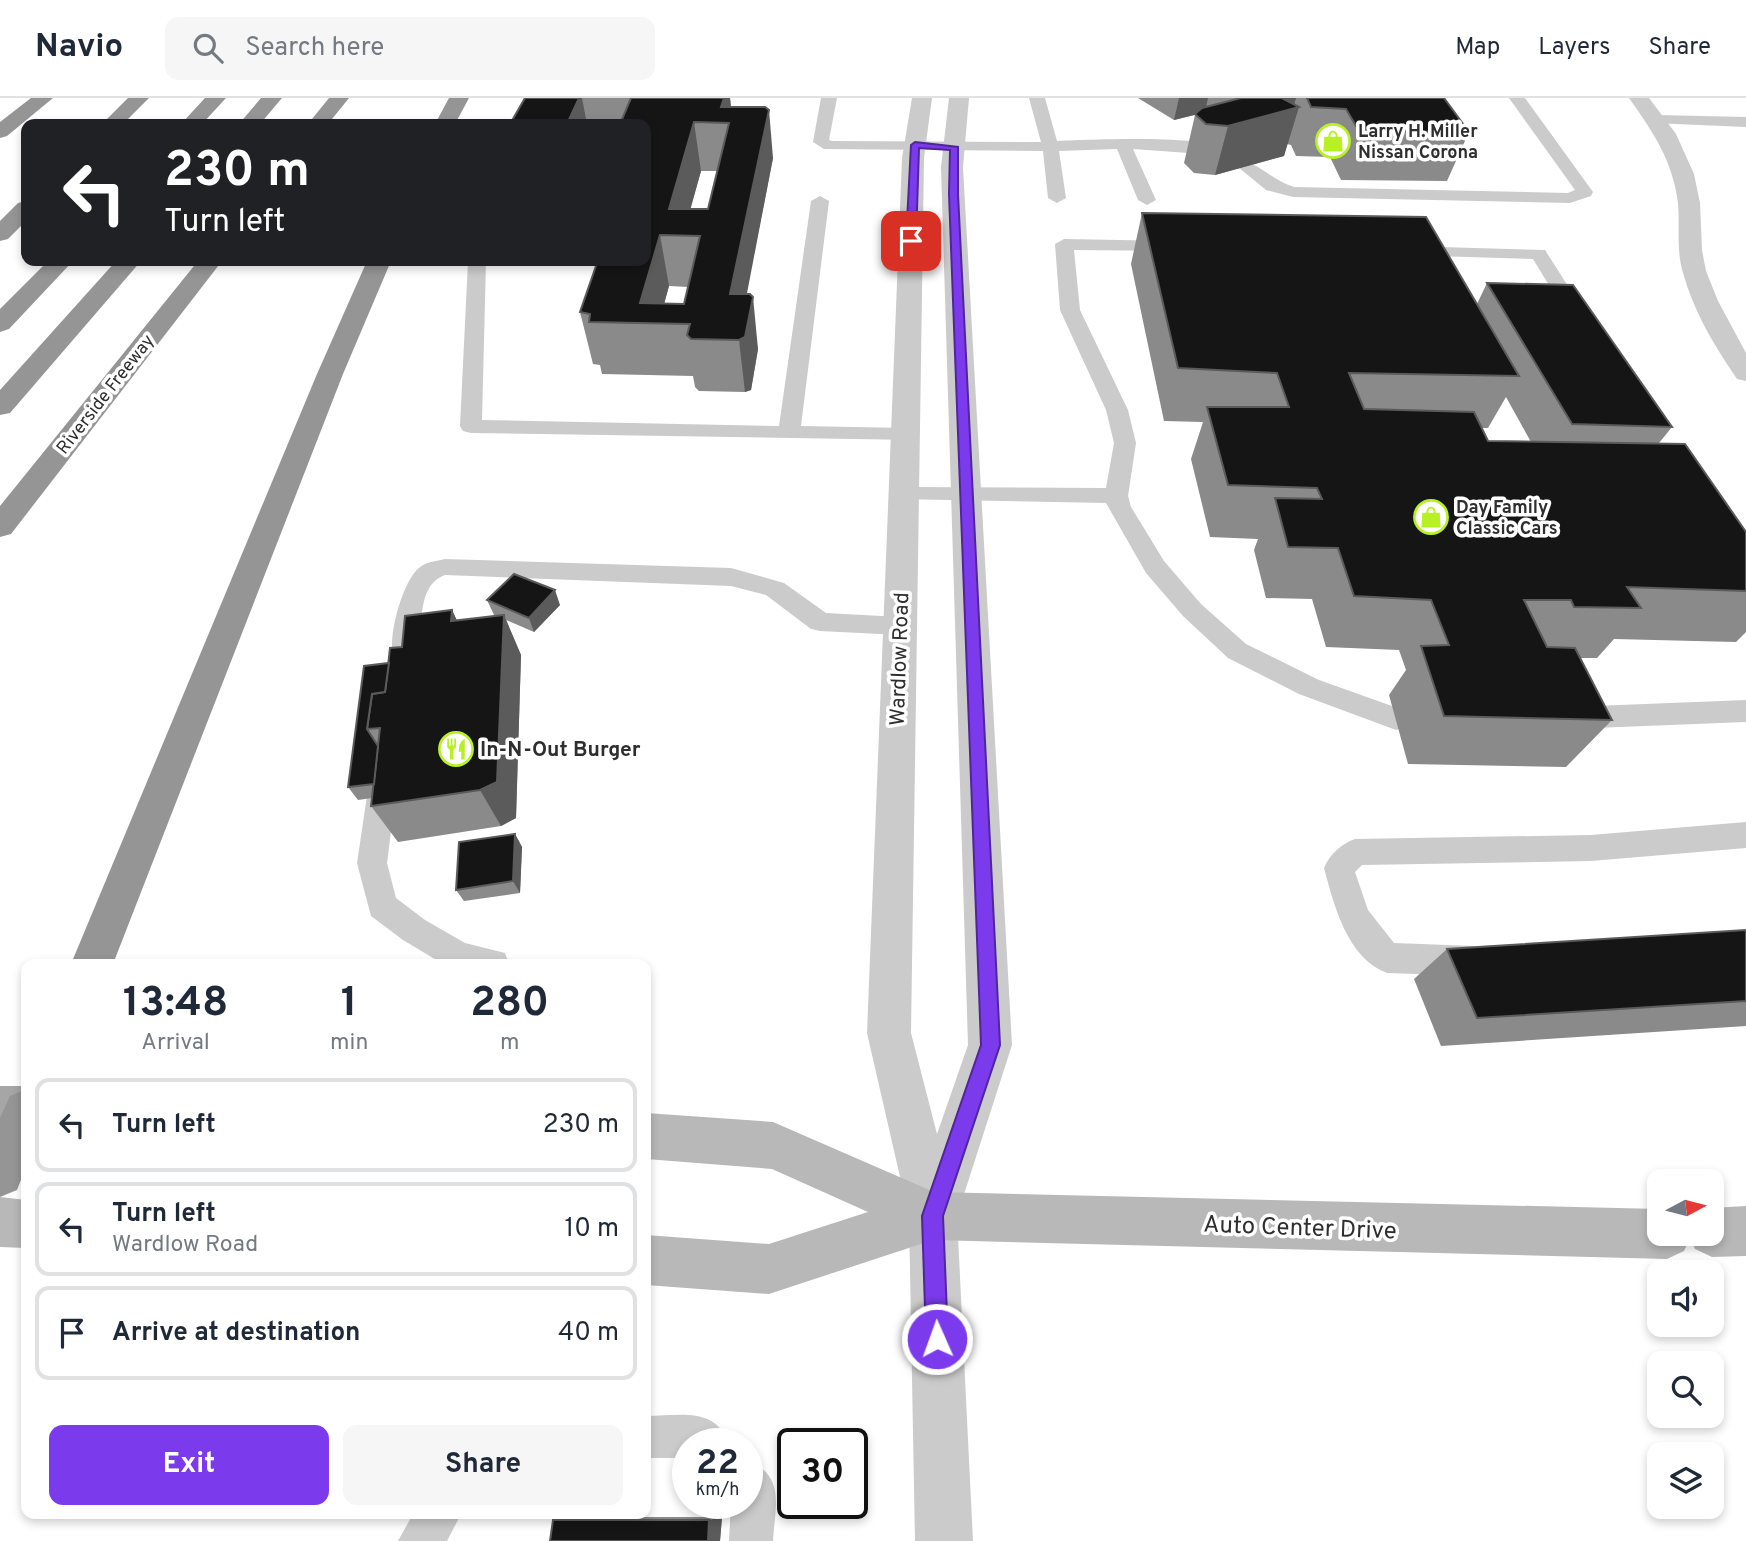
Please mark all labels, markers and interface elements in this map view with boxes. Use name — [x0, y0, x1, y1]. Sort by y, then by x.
search box — [165, 17, 655, 80]
text: Navio — [35, 27, 123, 69]
icon: search — [189, 29, 227, 67]
text: Search here — [245, 32, 384, 65]
text: Map — [1455, 33, 1500, 63]
text: Layers — [1538, 33, 1610, 63]
text: Share — [1648, 33, 1711, 63]
place label: Larry H. Miller Nissan Corona — [1358, 121, 1478, 165]
shop icon: Larry H. Miller Nissan Corona — [1314, 122, 1352, 160]
text: 230 m — [164, 142, 310, 204]
icon: left — [49, 147, 140, 238]
text: Turn left — [164, 203, 285, 243]
pin — [881, 211, 941, 271]
icon: arrive — [892, 222, 930, 260]
street label: Riverside Freeway — [52, 330, 160, 459]
place label: Day Family Classic Cars — [1456, 497, 1558, 541]
shop icon: Day Family Classic Cars — [1412, 498, 1450, 536]
street label: Wardlow Road — [885, 592, 916, 726]
restaurant icon: In-N-Out Burger — [437, 730, 475, 768]
place label: In-N-Out Burger — [480, 737, 641, 764]
text: 13:48 — [123, 978, 228, 1031]
text: 1 — [341, 978, 358, 1031]
text: 280 — [470, 978, 549, 1031]
text: Arrival — [141, 1029, 210, 1058]
text: min — [330, 1029, 368, 1058]
text: m — [500, 1029, 519, 1058]
icon: left — [53, 1106, 91, 1144]
text: Turn left — [112, 1109, 216, 1142]
text: 230 m — [543, 1109, 619, 1142]
north arrow — [1647, 1169, 1724, 1246]
map controls — [1647, 1169, 1724, 1519]
text: Turn left — [112, 1198, 216, 1231]
icon: left — [53, 1210, 91, 1248]
street label: Auto Center Drive — [1203, 1211, 1397, 1247]
text: 10 m — [564, 1213, 619, 1246]
text: Wardlow Road — [112, 1231, 258, 1260]
button: sound — [1647, 1260, 1724, 1337]
position arrow — [900, 1302, 974, 1376]
icon: arrive — [53, 1314, 91, 1352]
text: Arrive at destination — [112, 1317, 360, 1350]
text: 40 m — [558, 1317, 619, 1350]
button: search — [1647, 1351, 1724, 1428]
button: Exit — [49, 1425, 329, 1505]
button: Share — [343, 1425, 623, 1505]
speed limit sign: 30 — [777, 1428, 868, 1519]
text: 22 — [696, 1442, 739, 1486]
button: layers — [1647, 1442, 1724, 1519]
text: km/h — [696, 1479, 739, 1502]

